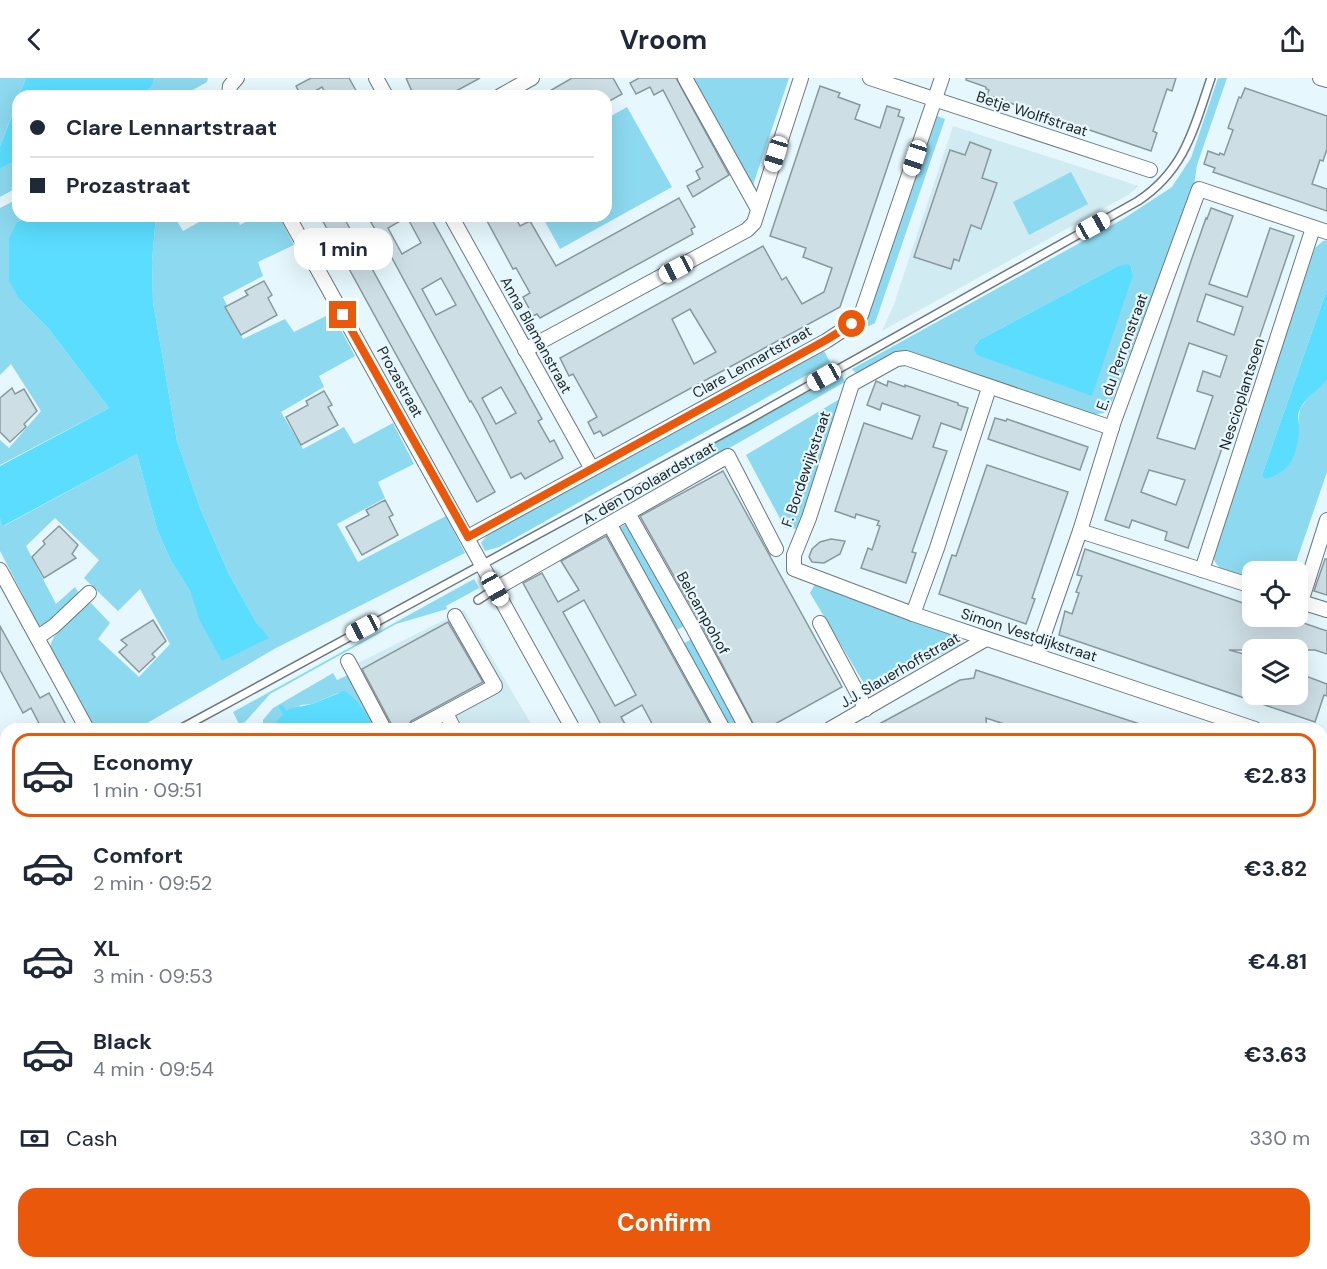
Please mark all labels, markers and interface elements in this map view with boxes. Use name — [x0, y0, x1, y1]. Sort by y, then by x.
text: Vroom — [620, 22, 707, 57]
icon: back — [18, 23, 51, 56]
icon: share — [1276, 23, 1309, 56]
street label: Betje Wolffstraat — [974, 87, 1090, 141]
text: Clare Lennartstraat — [66, 113, 277, 142]
car — [762, 134, 790, 174]
car — [901, 138, 929, 178]
text: Prozastraat — [66, 171, 191, 200]
car — [1073, 209, 1113, 243]
callout: 1 min — [294, 228, 392, 270]
text: 1 min — [319, 236, 368, 262]
car — [656, 253, 696, 285]
street label: Anna Blamanstraat — [496, 273, 576, 397]
street label: E. du Perronstraat — [1092, 291, 1152, 413]
route end — [329, 301, 356, 328]
route start — [838, 310, 865, 337]
street label: Clare Lennartstraat — [689, 321, 815, 403]
street label: Nescioplantsoen — [1214, 336, 1270, 452]
street label: Prozastraat — [372, 343, 428, 421]
car — [804, 360, 844, 394]
street label: F. Bordewijkstraat — [777, 408, 835, 530]
street label: A. den Doolaardstraat — [579, 437, 719, 529]
map controls — [1242, 561, 1308, 705]
button: locate — [1242, 561, 1308, 627]
street label: Belcampohof — [672, 568, 734, 658]
car — [478, 569, 512, 609]
street label: Simon Vestdijkstraat — [958, 604, 1100, 666]
car — [343, 612, 383, 644]
street label: J.J. Slauerhoffstraat — [836, 627, 964, 712]
button: layers — [1242, 639, 1308, 705]
icon: car — [21, 748, 75, 802]
text: Economy — [93, 748, 193, 777]
text: €2.83 — [1244, 761, 1307, 790]
text: 1 min · 09:51 — [93, 777, 202, 803]
icon: car — [21, 841, 75, 895]
text: Comfort — [93, 841, 183, 870]
text: €3.82 — [1244, 854, 1307, 883]
text: 2 min · 09:52 — [93, 870, 212, 896]
icon: car — [21, 934, 75, 988]
text: XL — [93, 934, 120, 963]
text: €4.81 — [1248, 947, 1307, 976]
text: 3 min · 09:53 — [93, 963, 213, 989]
icon: car — [21, 1027, 75, 1081]
text: Black — [93, 1027, 152, 1056]
text: €3.63 — [1244, 1040, 1307, 1069]
text: 4 min · 09:54 — [93, 1056, 214, 1082]
icon: cash — [18, 1122, 51, 1155]
text: Cash — [66, 1124, 117, 1153]
text: 330 m — [1250, 1125, 1310, 1151]
button: Confirm — [18, 1188, 1310, 1257]

